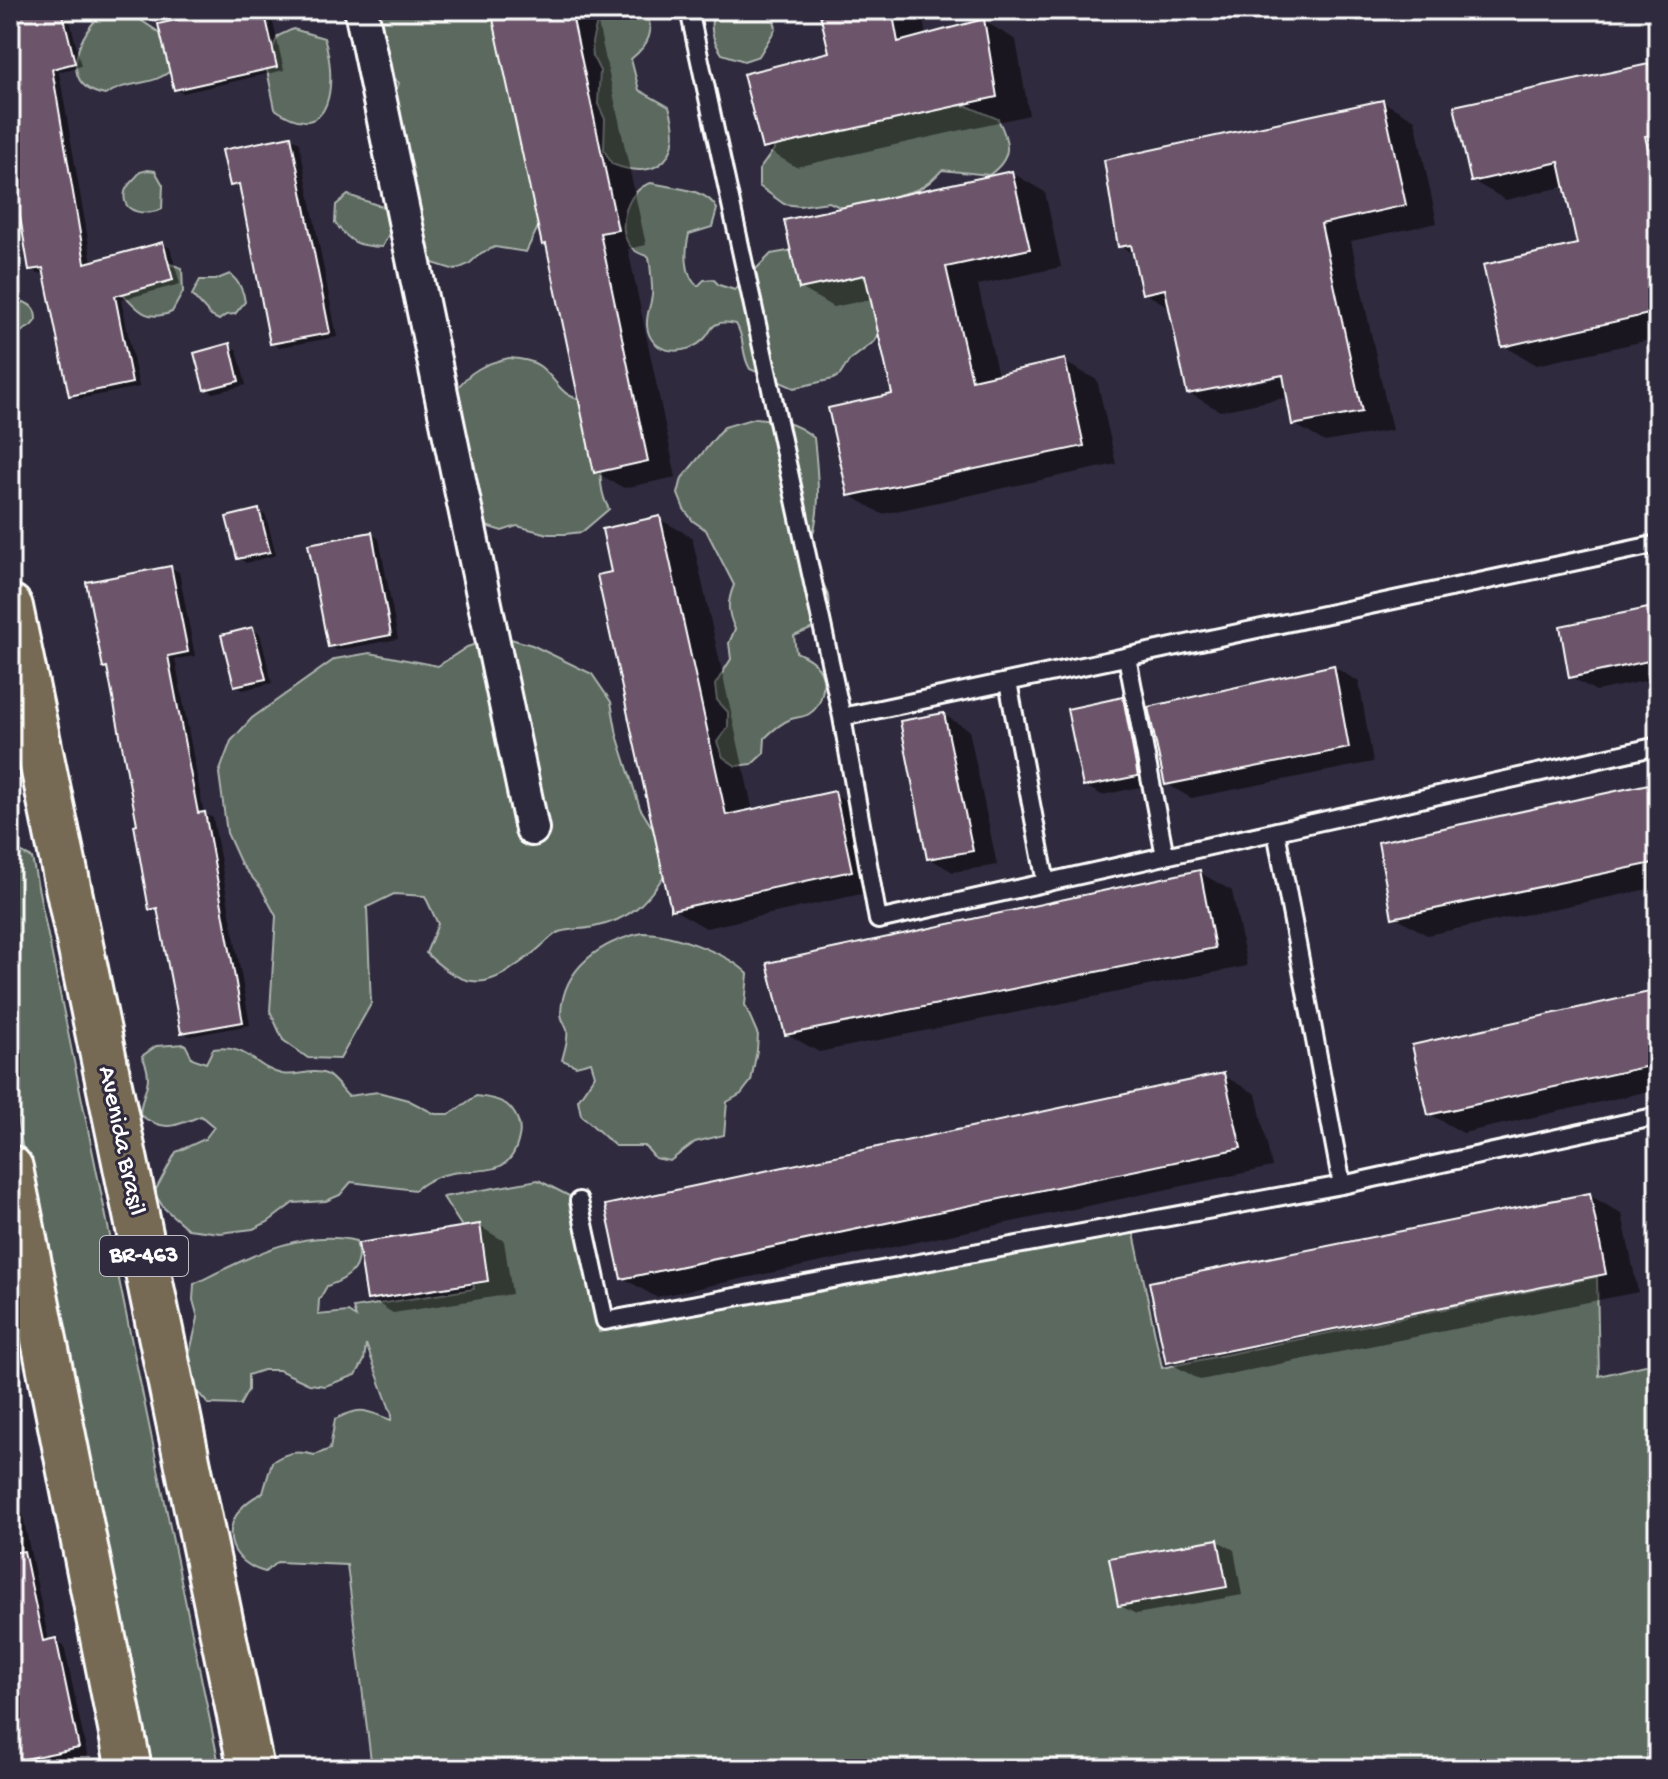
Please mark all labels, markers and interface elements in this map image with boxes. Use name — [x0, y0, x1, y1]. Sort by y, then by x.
street label: Avenida Brasil — [89, 1063, 151, 1219]
road number: BR-463 — [100, 1236, 188, 1276]

